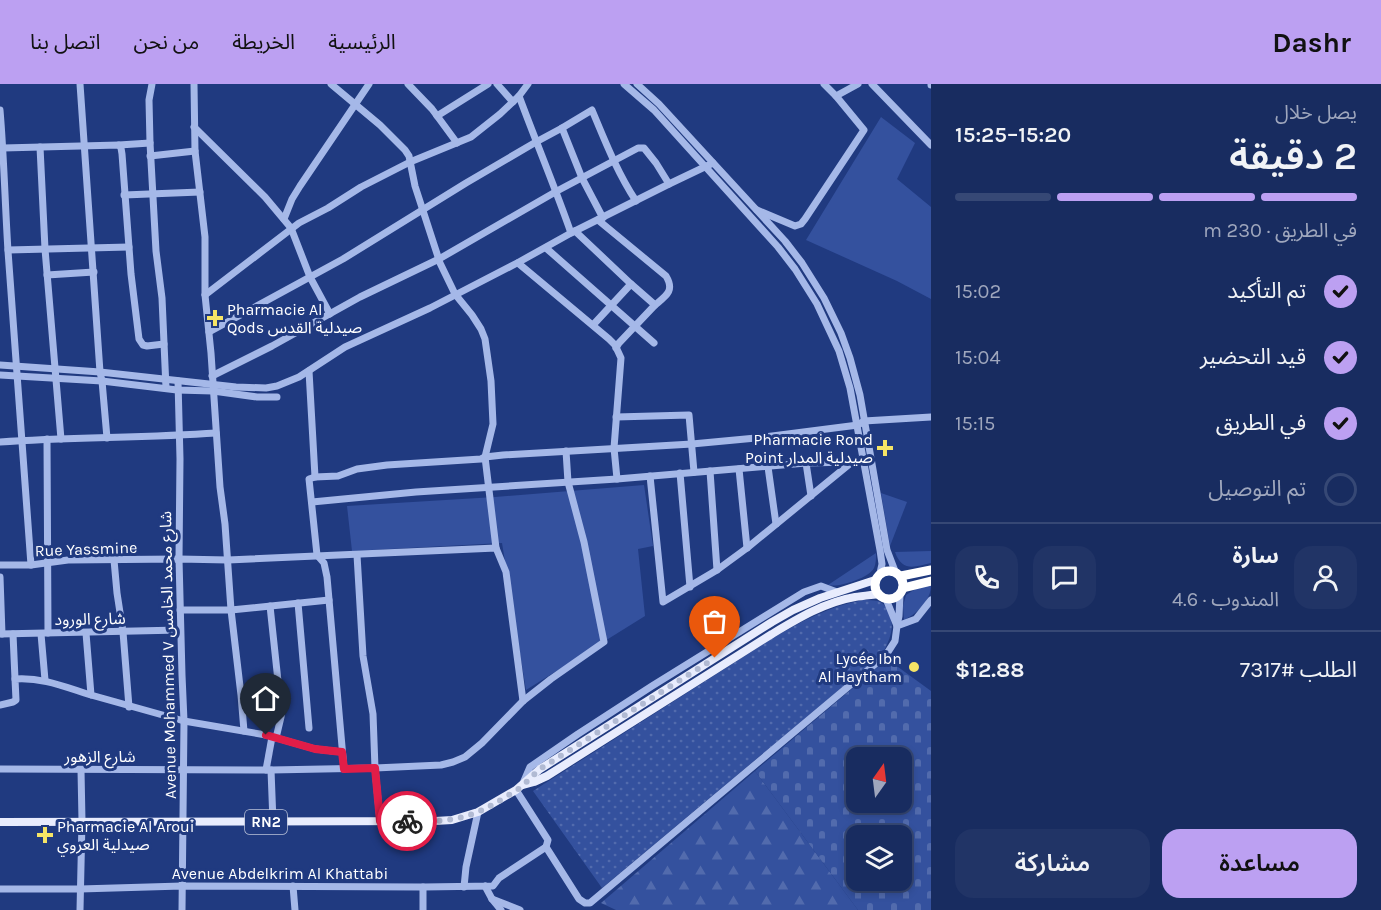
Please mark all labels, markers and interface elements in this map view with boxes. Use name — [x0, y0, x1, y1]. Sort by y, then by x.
text: Dashr — [1272, 26, 1351, 59]
text: اتصل بنا — [30, 30, 101, 54]
text: من نحن — [134, 30, 199, 54]
text: الخريطة — [232, 30, 295, 54]
text: الرئيسية — [328, 30, 396, 54]
text: يصل خلال — [1275, 101, 1357, 124]
text: 15:20–15:25 — [955, 122, 1071, 148]
text: 2 دقيقة — [1229, 133, 1357, 179]
text: في الطريق · 230 m — [1203, 219, 1357, 242]
icon: check — [1324, 275, 1357, 308]
text: تم التأكيد — [1227, 278, 1306, 304]
text: 15:02 — [955, 280, 1001, 303]
place label: Pharmacie Al Qods صيدلية القدس — [227, 300, 362, 337]
marker: Pharmacie Al Qods صيدلية القدس — [208, 311, 222, 325]
icon: check — [1324, 341, 1357, 374]
text: قيد التحضير — [1200, 344, 1306, 370]
text: 15:04 — [955, 346, 1001, 369]
icon: check — [1324, 407, 1357, 440]
text: في الطريق — [1216, 410, 1306, 436]
text: 15:15 — [955, 412, 995, 435]
place label: Pharmacie Rond Point صيدلية المدار — [745, 430, 873, 467]
marker: Pharmacie Rond Point صيدلية المدار — [878, 441, 892, 455]
text: تم التوصيل — [1208, 476, 1306, 502]
street label: Avenue Mohammed V شارع محمد الخامس — [156, 511, 183, 799]
street label: Rue Yassmine — [34, 538, 138, 560]
text: سارة — [1233, 543, 1279, 569]
button: phone — [955, 546, 1018, 609]
button: chat — [1033, 546, 1096, 609]
button: person — [1294, 546, 1357, 609]
text: المندوب · 4.6 — [1172, 588, 1279, 611]
pin — [689, 596, 740, 658]
icon: bag — [698, 605, 731, 638]
street label: شارع الورود — [54, 609, 126, 632]
place label: Lycée Ibn Al Haytham — [818, 649, 902, 686]
text: $12.88 — [955, 657, 1025, 683]
text: الطلب #7317 — [1240, 657, 1357, 683]
marker: Lycée Ibn Al Haytham — [907, 660, 921, 674]
pin — [240, 673, 291, 735]
icon: home — [249, 682, 282, 715]
street label: شارع الزهور — [63, 747, 136, 769]
north arrow — [846, 747, 912, 813]
map controls — [846, 747, 912, 891]
courier — [377, 791, 437, 851]
icon: bike — [391, 805, 424, 838]
road number: RN2 — [245, 810, 287, 834]
place label: Pharmacie Al Aroui صيدلية العروي — [57, 817, 195, 856]
button: layers — [846, 825, 912, 891]
marker: Pharmacie Al Aroui صيدلية العروي — [38, 828, 52, 842]
button: مشاركة — [955, 829, 1150, 898]
button: مساعدة — [1162, 829, 1357, 898]
street label: Avenue Abdelkrim Al Khattabi — [172, 864, 388, 883]

